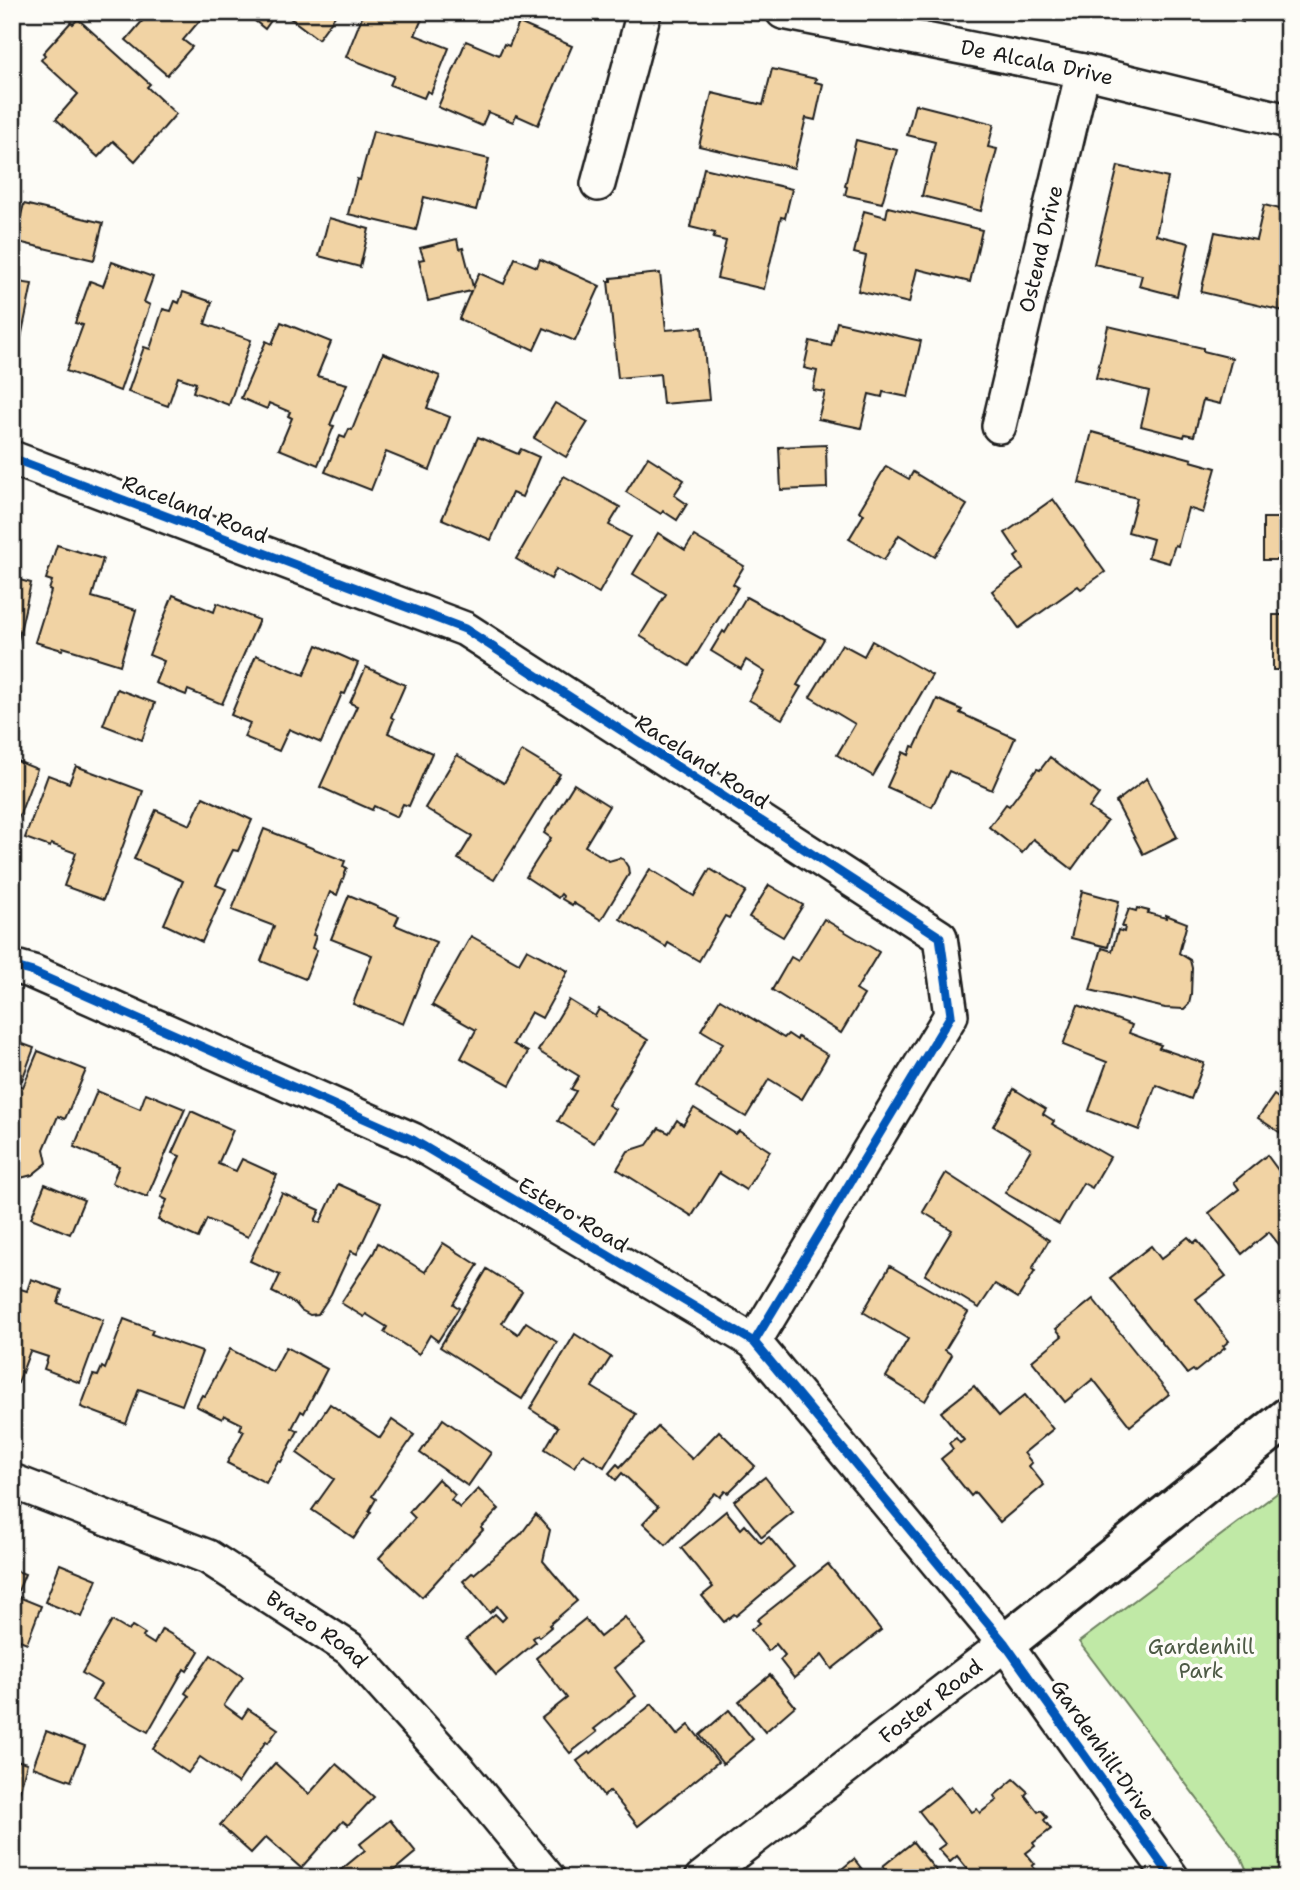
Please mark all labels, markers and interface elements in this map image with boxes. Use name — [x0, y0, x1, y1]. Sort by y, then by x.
street label: De Alcala Drive — [958, 33, 1116, 92]
street label: Ostend Drive — [1012, 182, 1070, 315]
street label: Raceland Road — [118, 468, 272, 550]
street label: Raceland Road — [630, 708, 774, 816]
street label: Estero Road — [513, 1171, 633, 1259]
street label: Brazo Road — [260, 1584, 374, 1674]
park label: Gardenhill Park — [1148, 1633, 1255, 1685]
street label: Foster Road — [873, 1653, 988, 1750]
street label: Gardenhill Drive — [1044, 1674, 1162, 1826]

